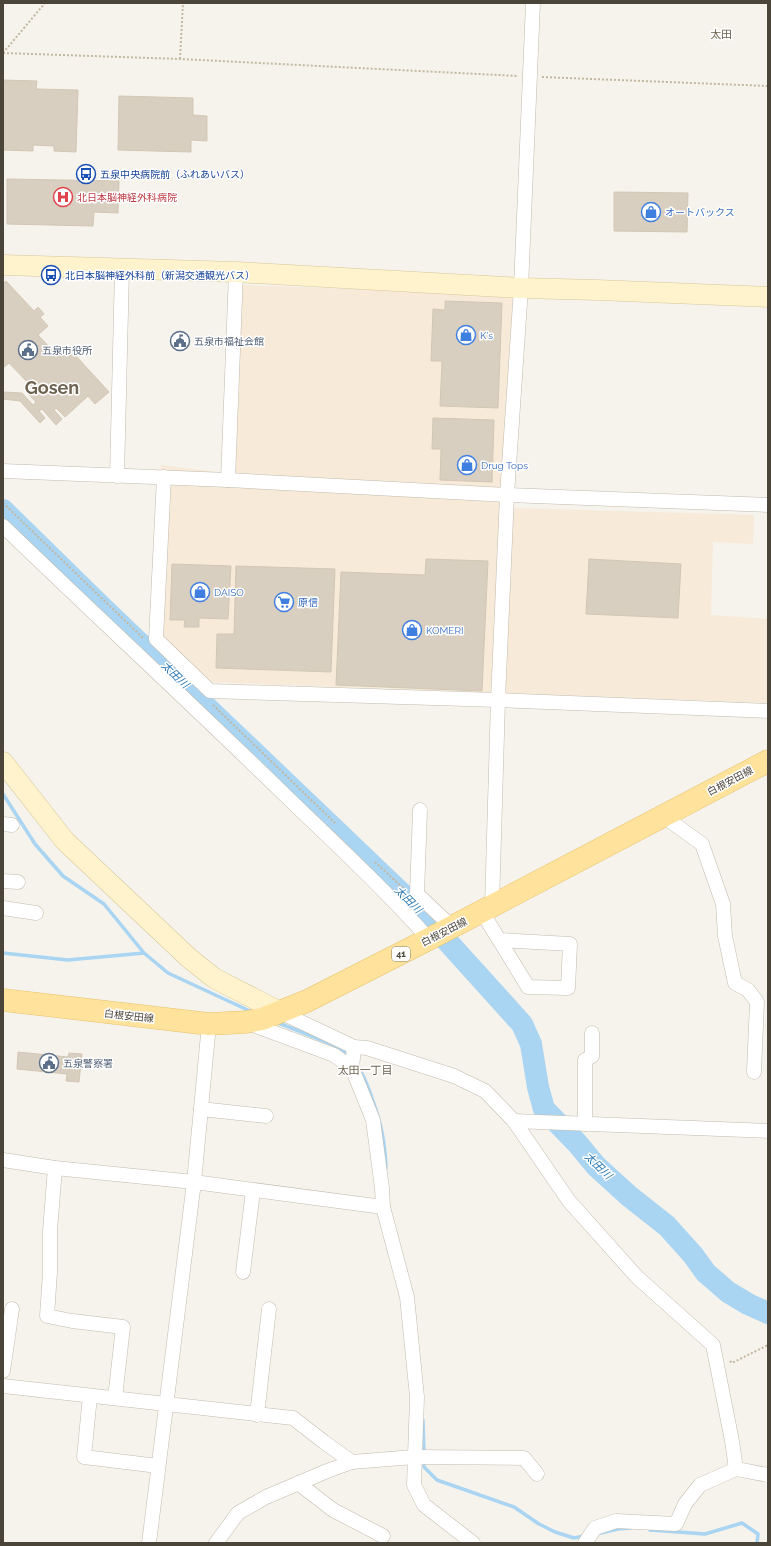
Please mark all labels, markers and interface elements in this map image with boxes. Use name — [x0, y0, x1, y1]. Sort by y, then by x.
district label: 太田 — [710, 28, 732, 41]
bus stop icon: 五泉中央病院前（ふれあいバス） — [75, 163, 97, 185]
place label: 五泉中央病院前（ふれあいバス） — [100, 169, 250, 180]
hospital icon: 北日本脳神経外科病院 — [52, 186, 74, 208]
place label: 北日本脳神経外科病院 — [77, 192, 177, 203]
shop icon: オートバックス — [640, 201, 662, 223]
place label: オートバックス — [665, 207, 735, 218]
bus stop icon: 北日本脳神経外科前（新潟交通観光バス） — [40, 264, 62, 286]
place label: 北日本脳神経外科前（新潟交通観光バス） — [65, 270, 255, 281]
shop icon: K's — [455, 324, 477, 346]
public building icon: 五泉市福祉会館 — [169, 330, 191, 352]
place label: K's — [480, 330, 493, 341]
place label: 五泉市福祉会館 — [194, 336, 264, 347]
public building icon: 五泉市役所 — [17, 339, 39, 361]
place label: 五泉市役所 — [42, 345, 92, 356]
district label: Gosen — [25, 377, 79, 398]
shop icon: Drug Tops — [456, 454, 478, 476]
place label: Drug Tops — [481, 460, 528, 471]
shop icon: DAISO — [189, 581, 211, 603]
place label: DAISO — [214, 587, 244, 598]
supermarket icon: 原信 — [273, 591, 295, 613]
place label: 原信 — [298, 597, 318, 608]
shop icon: KOMERI — [401, 619, 423, 641]
place label: KOMERI — [426, 625, 463, 636]
water label: 太田川 — [159, 659, 192, 692]
street label: 白根安田線 — [705, 764, 755, 798]
water label: 太田川 — [392, 884, 425, 917]
street label: 白根安田線 — [419, 916, 469, 948]
road number: 41 — [392, 947, 410, 961]
street label: 白根安田線 — [104, 1008, 154, 1024]
public building icon: 五泉警察署 — [38, 1052, 60, 1074]
place label: 五泉警察署 — [63, 1058, 113, 1069]
district label: 太田一丁目 — [338, 1064, 393, 1077]
water label: 太田川 — [582, 1150, 615, 1183]

